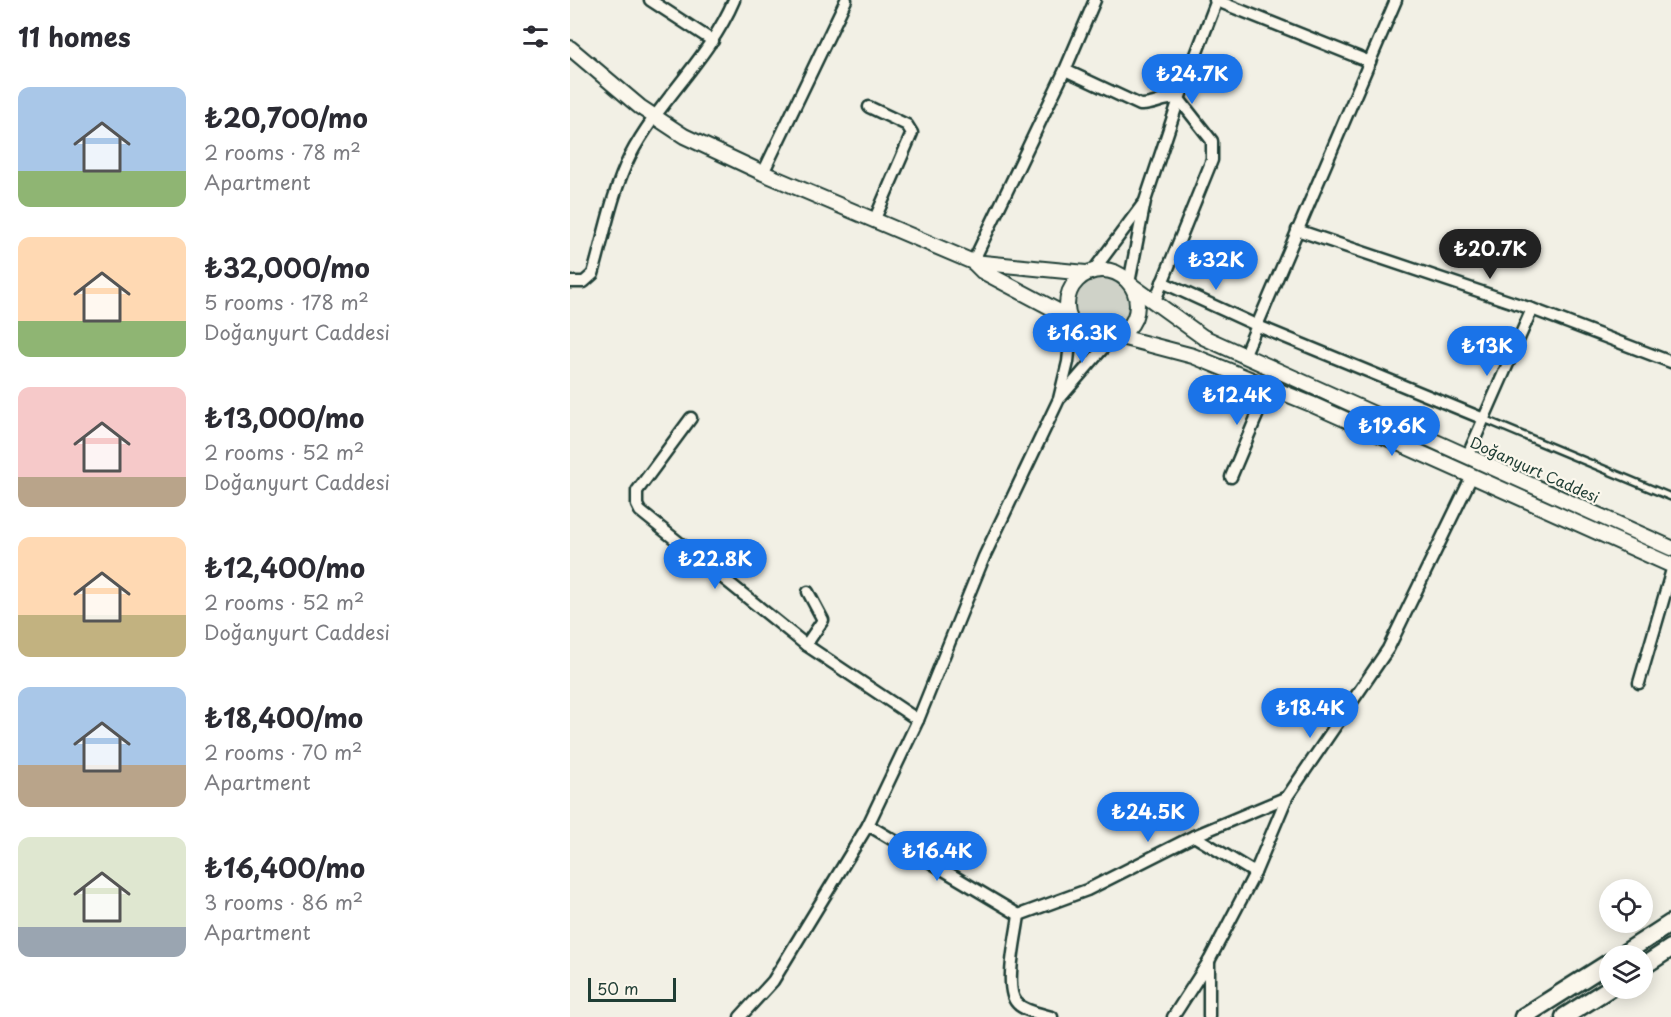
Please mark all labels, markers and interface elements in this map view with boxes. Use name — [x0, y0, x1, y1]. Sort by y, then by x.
text: 11 homes — [18, 17, 131, 56]
icon: filters — [519, 20, 552, 53]
pin: ₺24.7K — [1143, 54, 1241, 105]
text: ₺24.7K — [1156, 58, 1228, 88]
text: ₺20,700/mo — [204, 98, 368, 137]
icon: home — [66, 111, 138, 183]
text: 2 rooms · 78 m² — [204, 137, 361, 167]
text: Apartment — [204, 167, 311, 197]
pin: ₺20.7K — [1441, 229, 1539, 280]
text: ₺20.7K — [1453, 233, 1527, 263]
pin: ₺32K — [1180, 240, 1252, 291]
text: ₺32K — [1188, 244, 1244, 274]
text: ₺32,000/mo — [204, 248, 370, 287]
icon: home — [66, 261, 138, 333]
text: 5 rooms · 178 m² — [204, 287, 369, 317]
pin: ₺16.3K — [1033, 313, 1131, 364]
text: Doğanyurt Caddesi — [204, 317, 390, 347]
text: ₺16.3K — [1047, 317, 1117, 347]
pin: ₺13K — [1451, 326, 1523, 377]
text: ₺13K — [1461, 330, 1513, 360]
pin: ₺12.4K — [1188, 375, 1286, 426]
text: ₺12.4K — [1202, 379, 1272, 409]
text: ₺13,000/mo — [204, 398, 364, 437]
pin: ₺19.6K — [1343, 406, 1441, 457]
text: ₺19.6K — [1358, 410, 1426, 440]
icon: home — [66, 411, 138, 483]
street label: Doğanyurt Caddesi — [1467, 430, 1603, 508]
text: 2 rooms · 52 m² — [204, 437, 364, 467]
text: Doğanyurt Caddesi — [204, 467, 390, 497]
pin: ₺22.8K — [666, 539, 764, 590]
text: ₺22.8K — [678, 543, 752, 573]
text: ₺12,400/mo — [204, 548, 365, 587]
icon: home — [66, 561, 138, 633]
text: 2 rooms · 52 m² — [204, 587, 364, 617]
text: Doğanyurt Caddesi — [204, 617, 390, 647]
pin: ₺18.4K — [1261, 688, 1359, 739]
text: ₺18.4K — [1275, 692, 1345, 722]
text: ₺18,400/mo — [204, 698, 363, 737]
icon: home — [66, 711, 138, 783]
text: 2 rooms · 70 m² — [204, 737, 362, 767]
text: Apartment — [204, 767, 311, 797]
pin: ₺24.5K — [1099, 792, 1197, 843]
text: ₺24.5K — [1111, 796, 1185, 826]
pin: ₺16.4K — [888, 831, 986, 882]
text: ₺16.4K — [902, 835, 972, 865]
text: ₺16,400/mo — [204, 848, 365, 887]
icon: home — [66, 861, 138, 933]
map controls — [1599, 879, 1653, 999]
button: locate — [1599, 879, 1653, 933]
text: 3 rooms · 86 m² — [204, 887, 363, 917]
text: Apartment — [204, 917, 311, 947]
button: layers — [1599, 945, 1653, 999]
scale bar — [588, 975, 676, 1002]
text: 50 m — [597, 976, 638, 1000]

